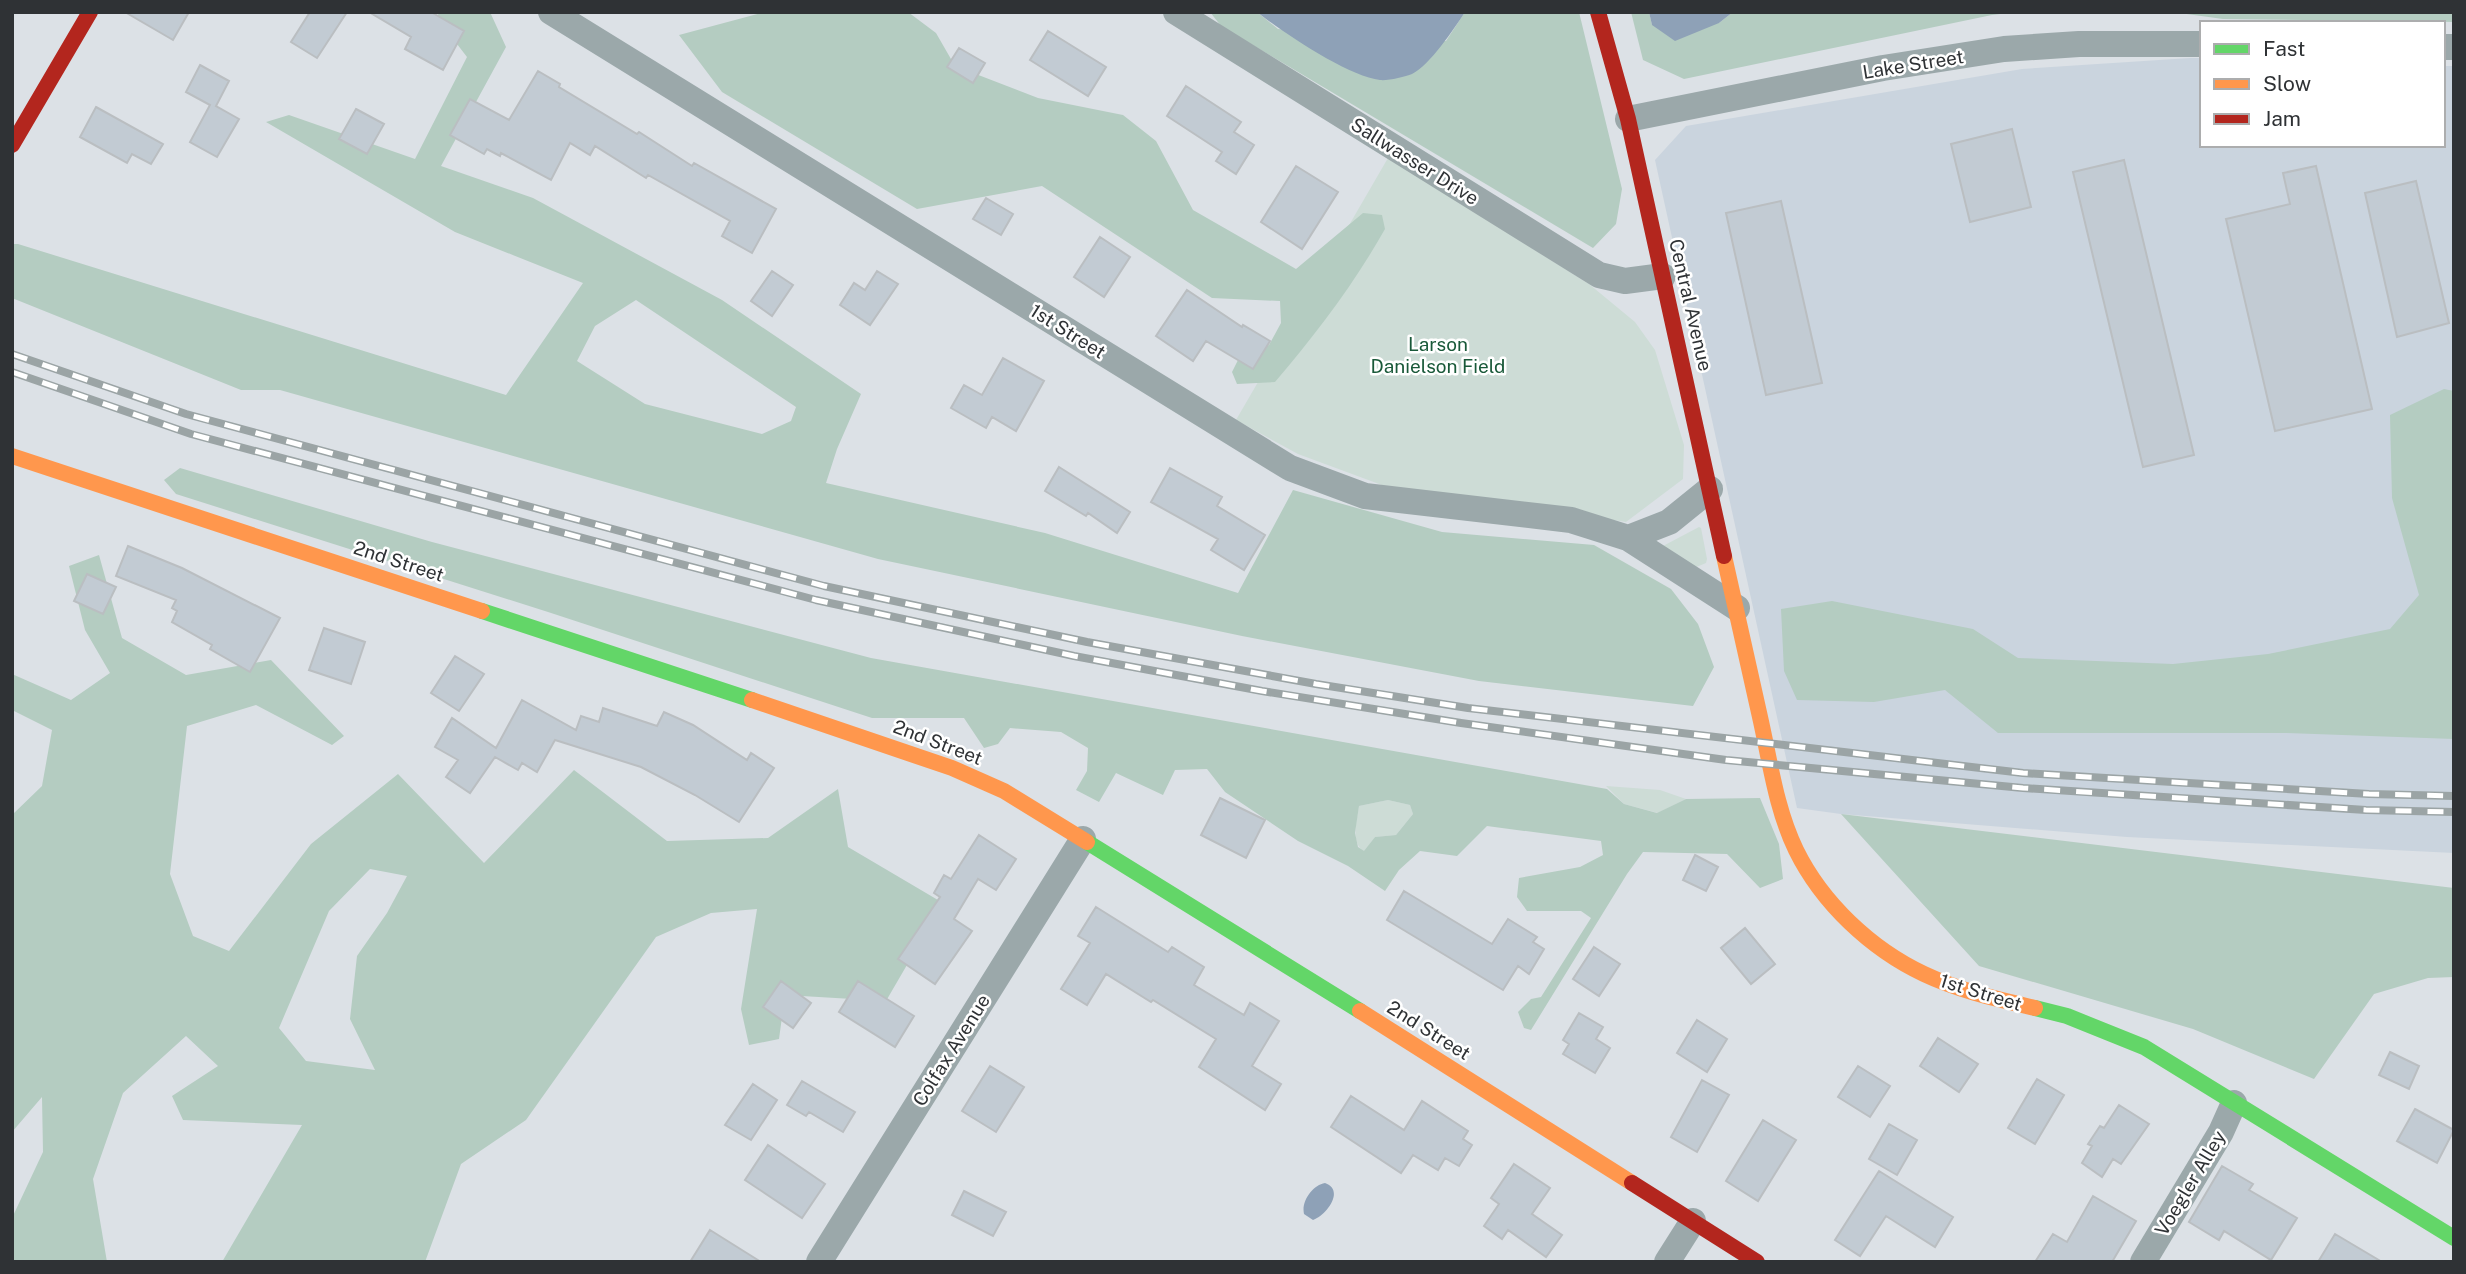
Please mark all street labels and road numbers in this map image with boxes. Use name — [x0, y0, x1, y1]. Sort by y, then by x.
street label: Lake Street — [1861, 45, 1965, 83]
street label: Sallwasser Drive — [1347, 113, 1483, 209]
street label: Central Avenue — [1665, 237, 1717, 373]
street label: 1st Street — [1026, 299, 1110, 363]
street label: 2nd Street — [351, 536, 447, 586]
street label: 2nd Street — [890, 715, 986, 769]
street label: 1st Street — [1937, 969, 2025, 1015]
street label: Colfax Avenue — [908, 990, 994, 1110]
street label: 2nd Street — [1383, 996, 1475, 1064]
street label: Voegler Alley — [2150, 1127, 2230, 1239]

